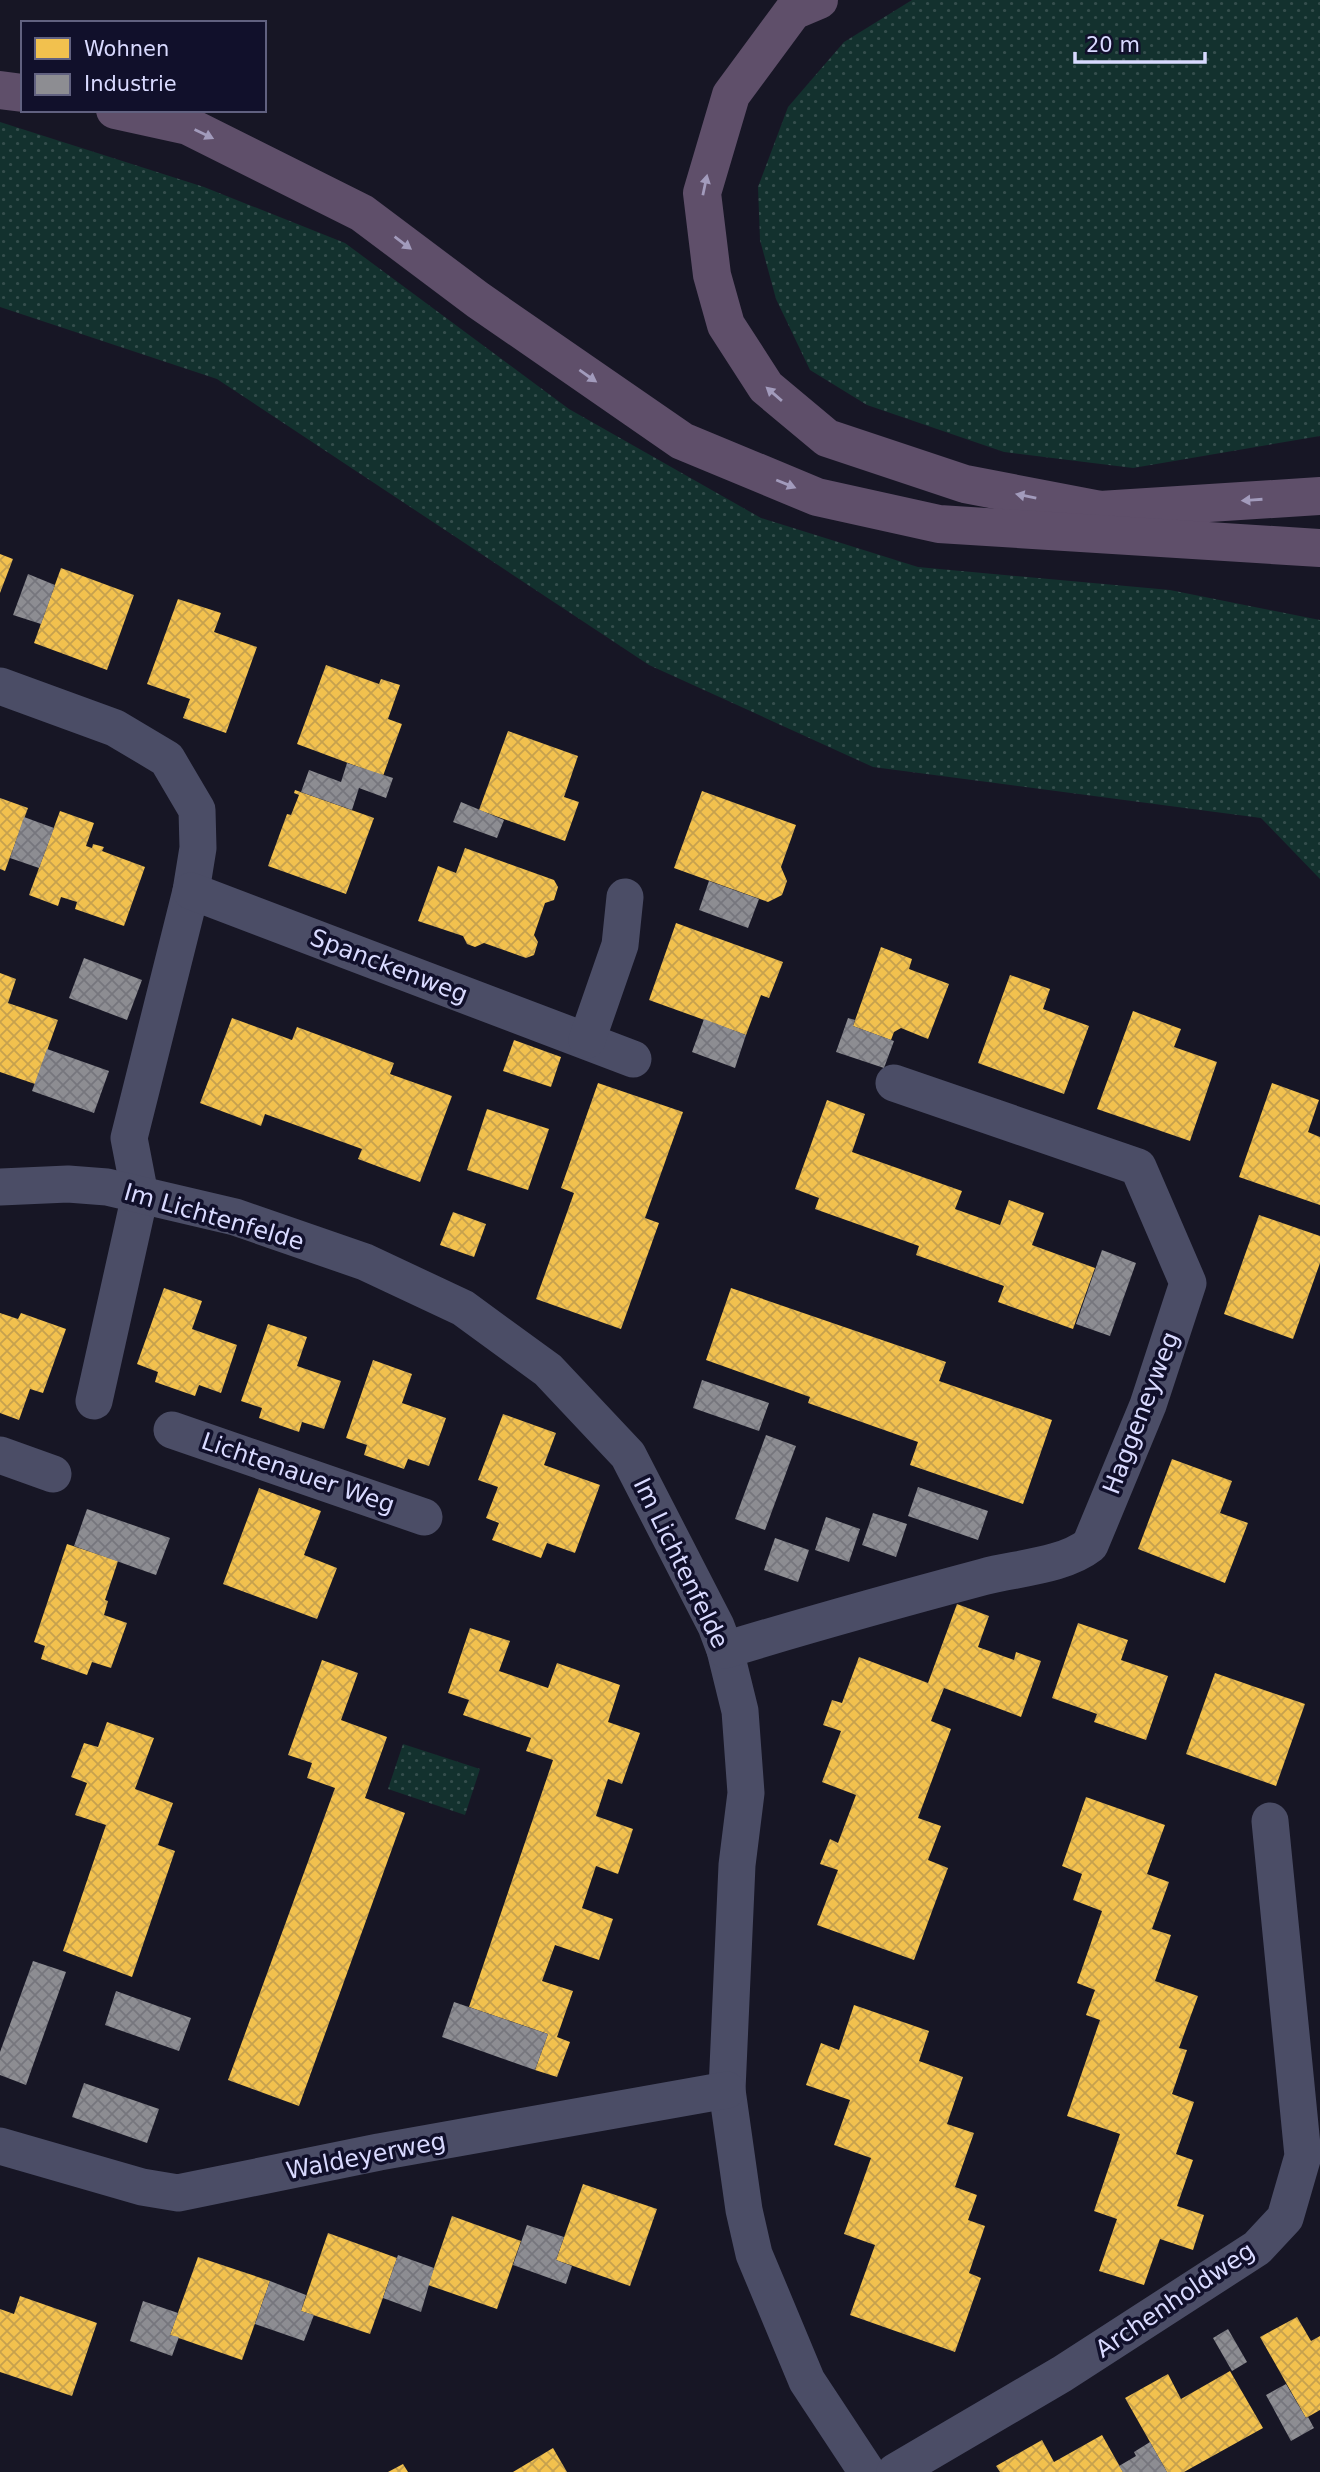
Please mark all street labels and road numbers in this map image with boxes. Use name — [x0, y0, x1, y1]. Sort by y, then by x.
street label: Spanckenweg — [306, 923, 472, 1009]
street label: Im Lichtenfelde — [121, 1178, 307, 1256]
street label: Haggeneyweg — [1097, 1328, 1185, 1498]
street label: Lichtenauer Weg — [198, 1427, 398, 1519]
street label: Im Lichtenfelde — [628, 1473, 734, 1653]
street label: Waldeyerweg — [284, 2127, 448, 2185]
street label: Archenholdweg — [1090, 2237, 1260, 2363]

